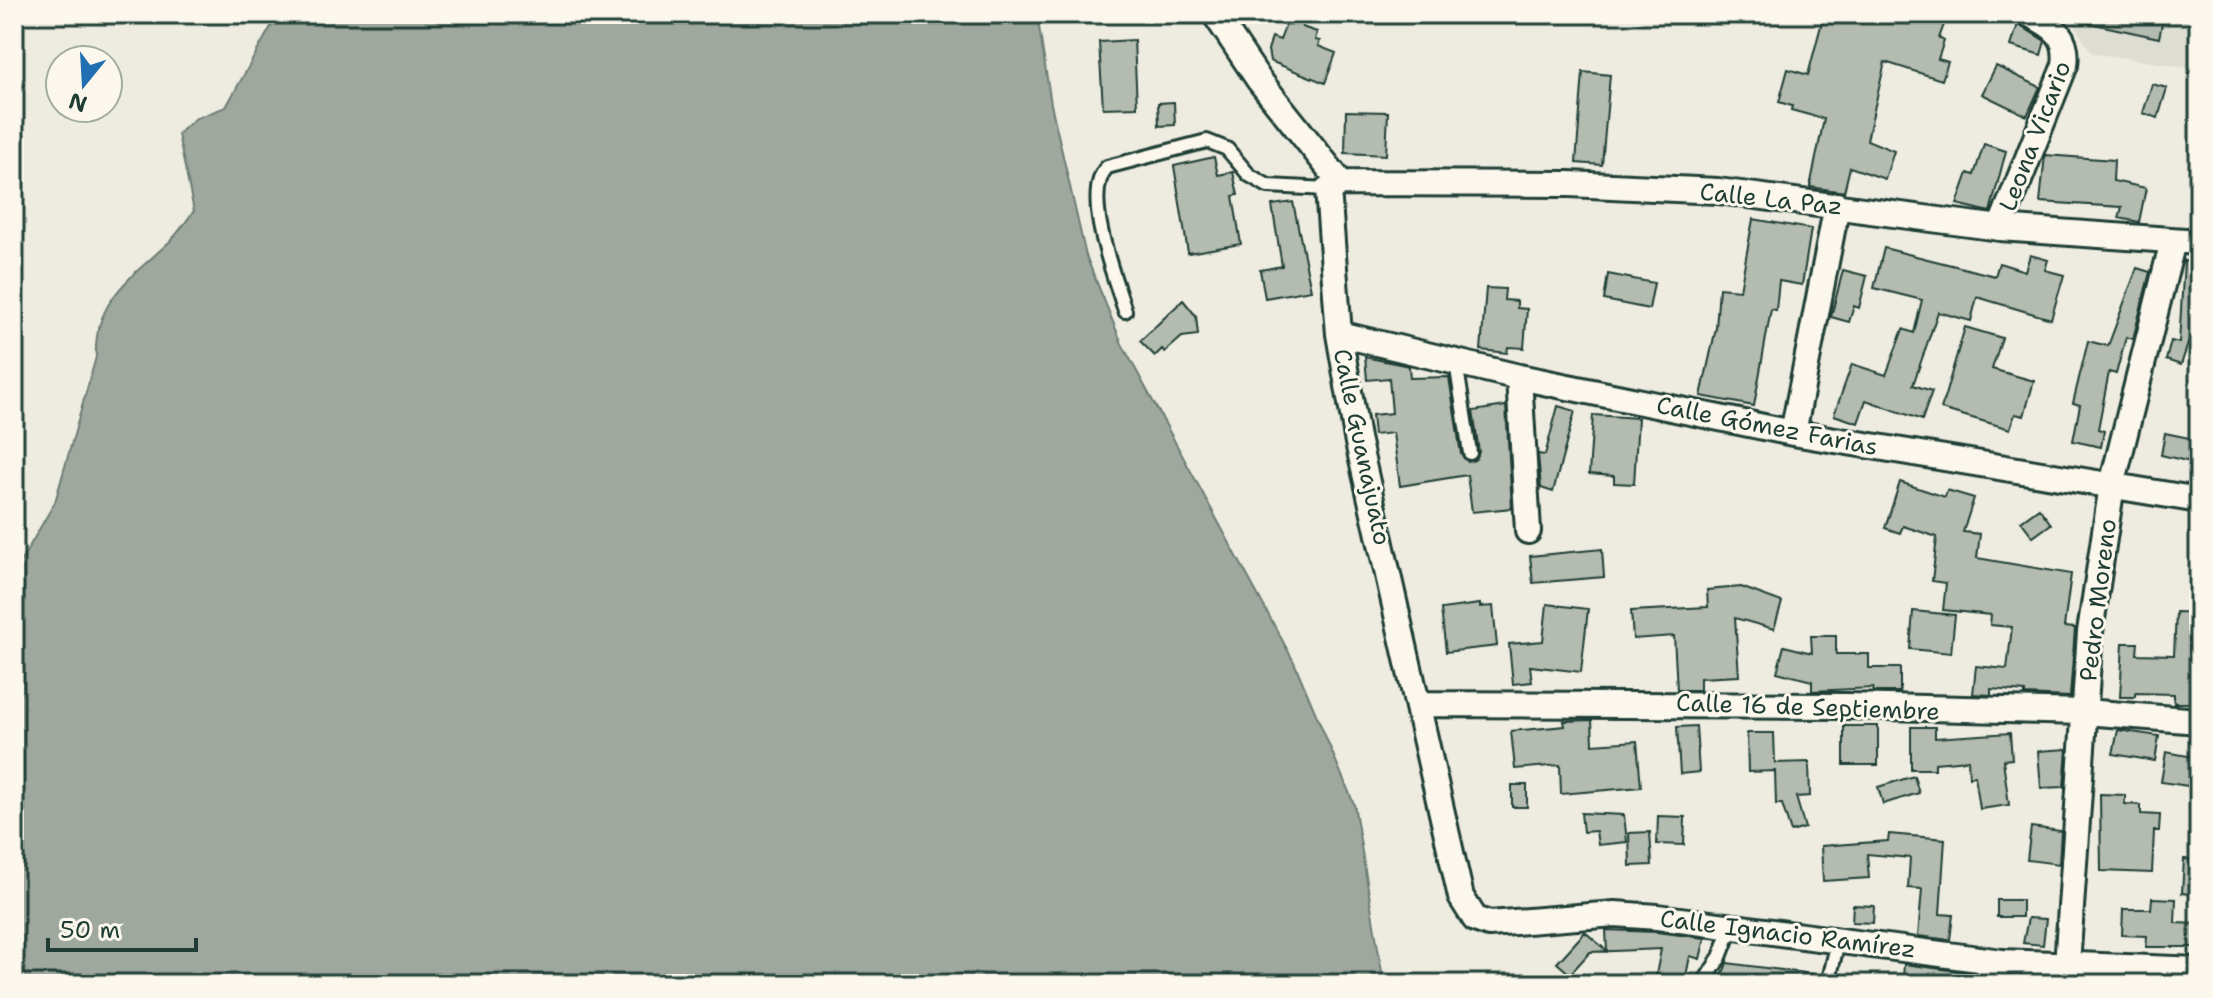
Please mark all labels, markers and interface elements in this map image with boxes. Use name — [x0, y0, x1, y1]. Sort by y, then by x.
north arrow — [44, 44, 124, 124]
street label: Leona Vicario — [1992, 56, 2078, 216]
text: N — [65, 86, 91, 119]
street label: Calle La Paz — [1698, 176, 1844, 222]
street label: Calle Guanajuato — [1326, 346, 1398, 548]
street label: Calle Gómez Farias — [1654, 389, 1880, 463]
street label: Pedro Moreno — [2072, 517, 2124, 683]
street label: Calle 16 de Septiembre — [1676, 686, 1940, 728]
scale bar — [48, 902, 196, 952]
street label: Calle Ignacio Ramírez — [1658, 902, 1918, 966]
text: 50 m — [60, 914, 120, 946]

